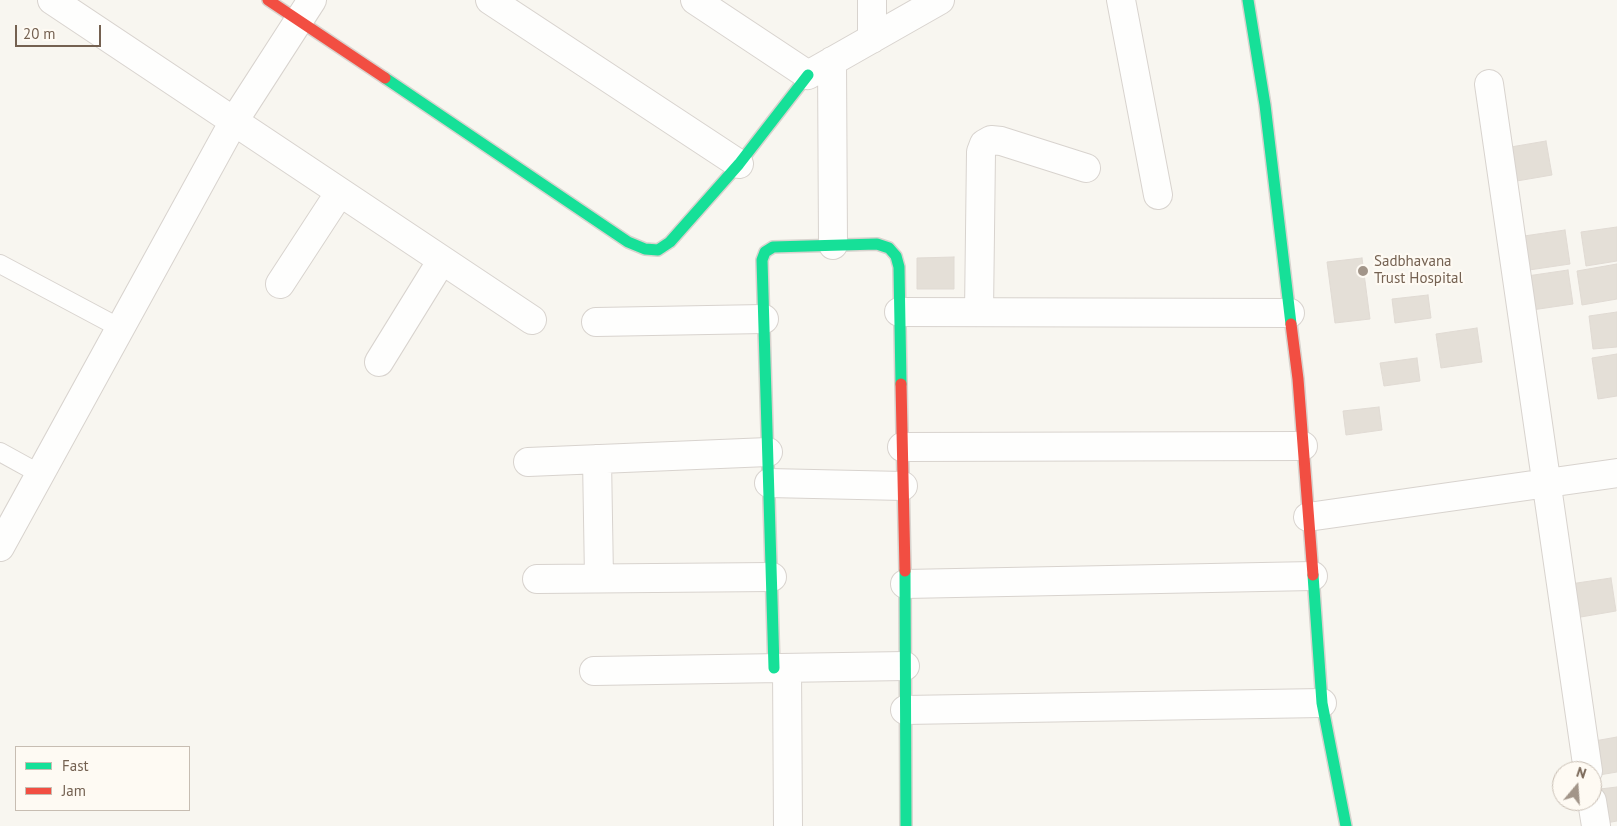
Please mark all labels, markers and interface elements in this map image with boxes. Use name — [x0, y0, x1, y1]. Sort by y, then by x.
scale bar — [18, 15, 104, 47]
text: 20 m — [23, 24, 56, 43]
place label: Sadbhavana Trust Hospital — [1374, 253, 1463, 288]
marker: Sadbhavana Trust Hospital — [1356, 264, 1370, 278]
legend — [15, 746, 190, 811]
text: Fast — [62, 756, 89, 775]
north arrow — [1552, 761, 1602, 811]
text: N — [1574, 763, 1588, 783]
text: Jam — [62, 781, 86, 800]

